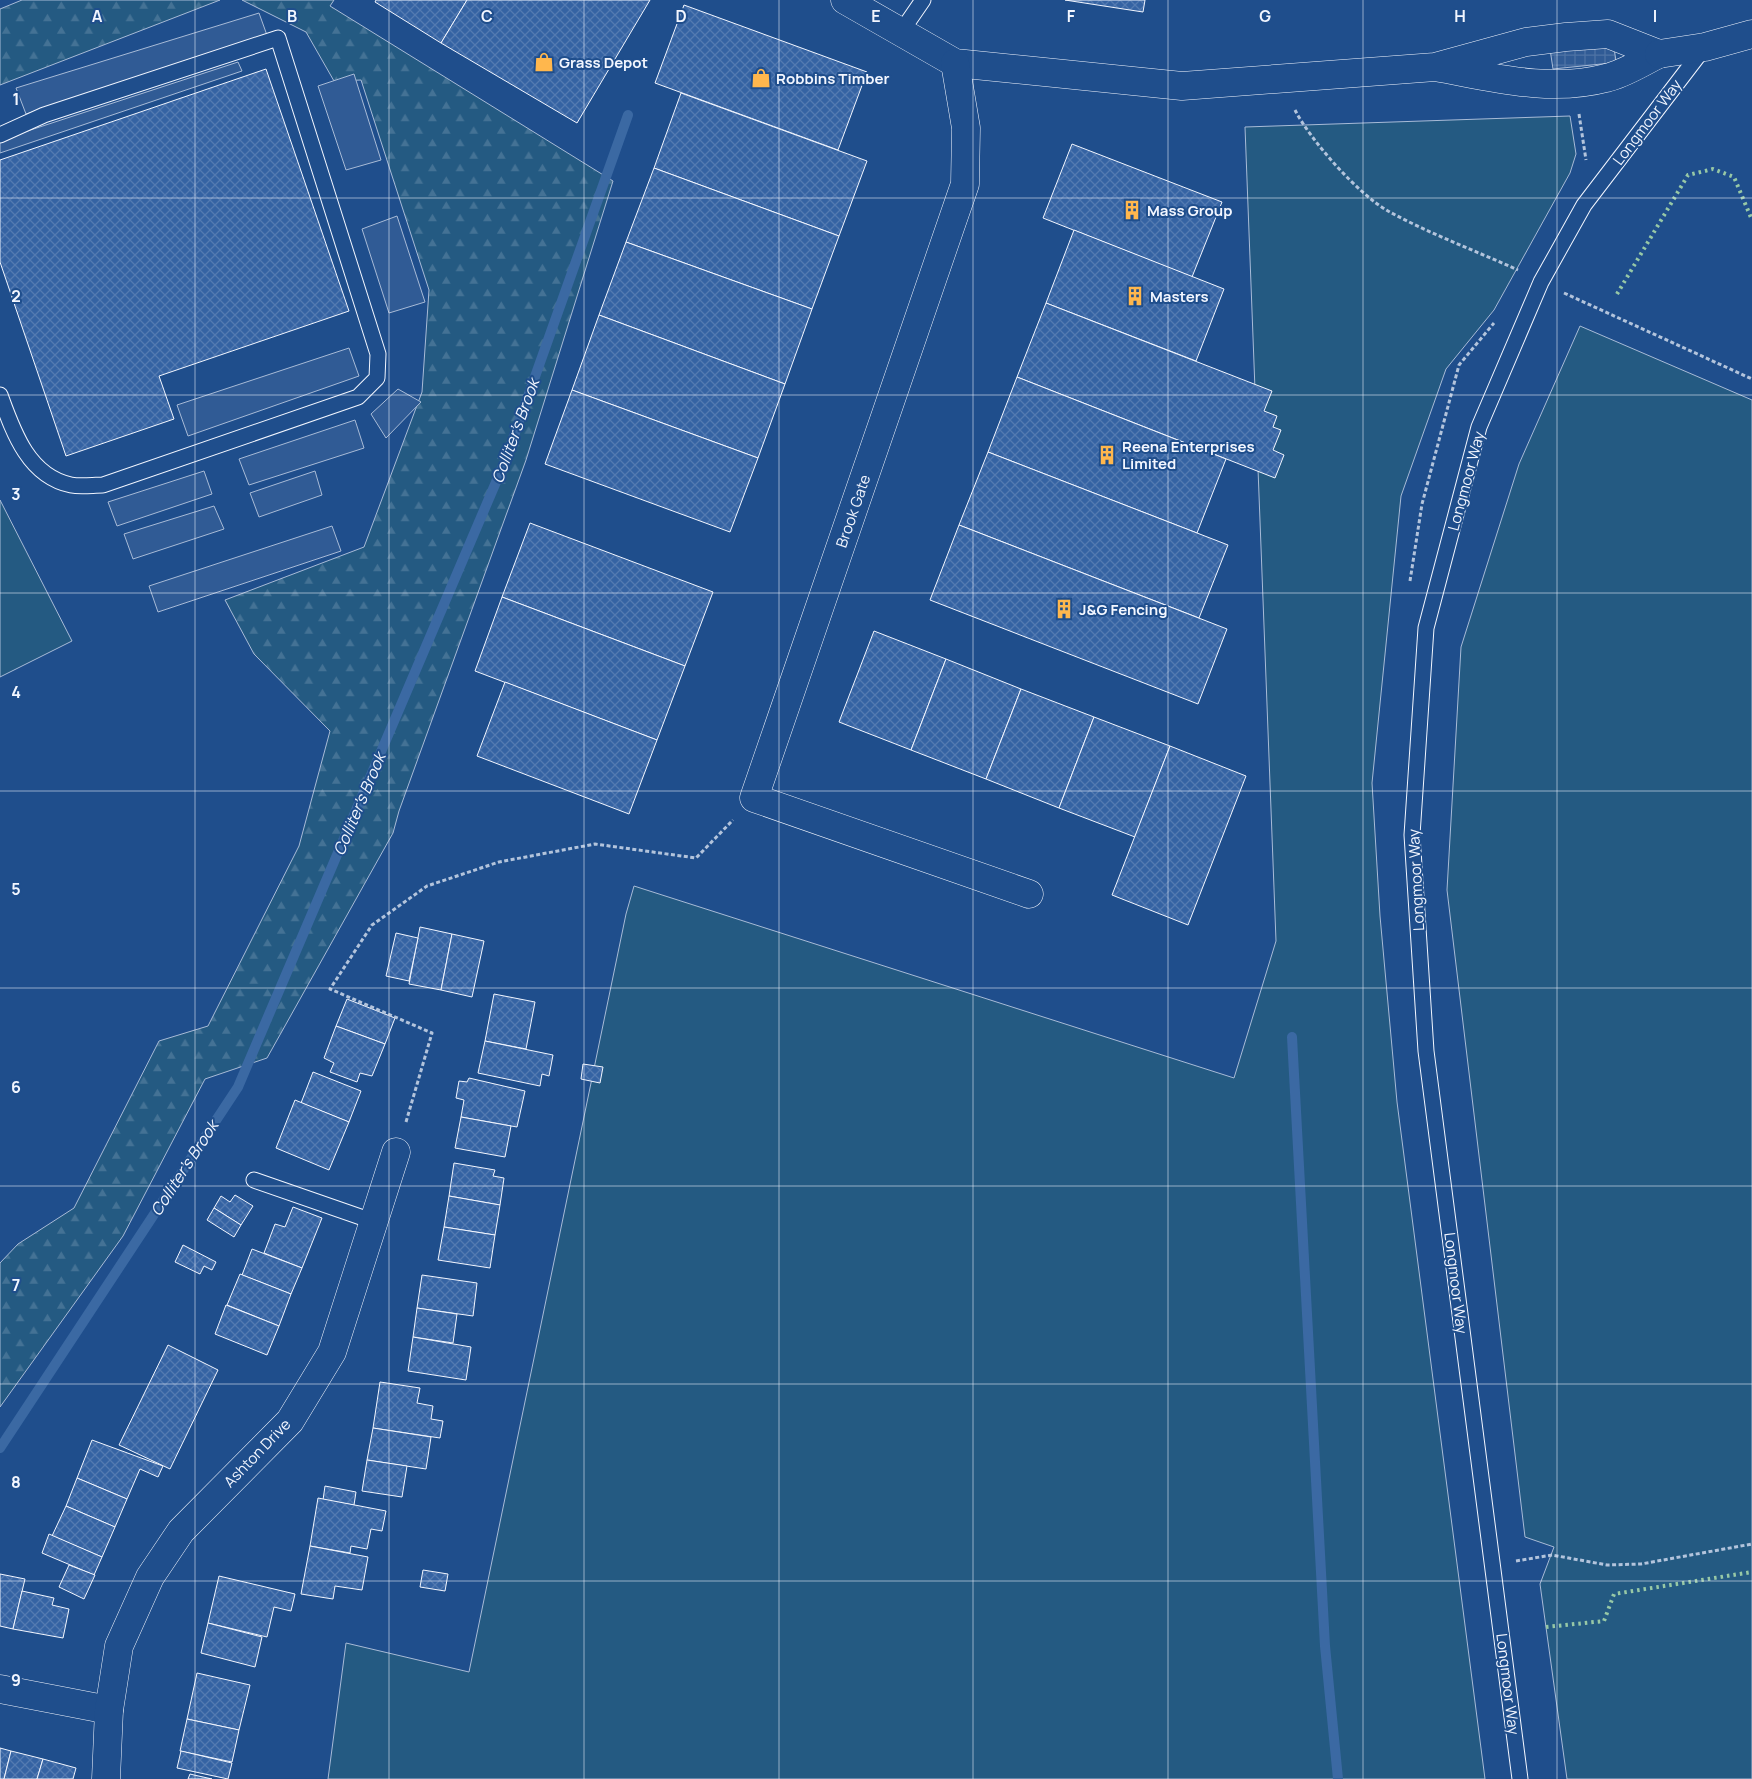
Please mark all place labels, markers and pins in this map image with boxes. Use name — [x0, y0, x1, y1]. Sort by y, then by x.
shop icon: Grass Depot — [533, 51, 555, 73]
place label: Grass Depot — [559, 52, 648, 73]
shop icon: Robbins Timber — [750, 67, 772, 89]
place label: Robbins Timber — [776, 68, 889, 89]
building icon: Mass Group — [1121, 199, 1143, 221]
place label: Mass Group — [1147, 200, 1232, 221]
building icon: Masters — [1124, 285, 1146, 307]
place label: Masters — [1150, 286, 1209, 307]
place label: Reena Enterprises Limited — [1122, 436, 1255, 474]
building icon: Reena Enterprises Limited — [1096, 444, 1118, 466]
building icon: J&G Fencing — [1053, 598, 1075, 620]
place label: J&G Fencing — [1079, 599, 1167, 620]

